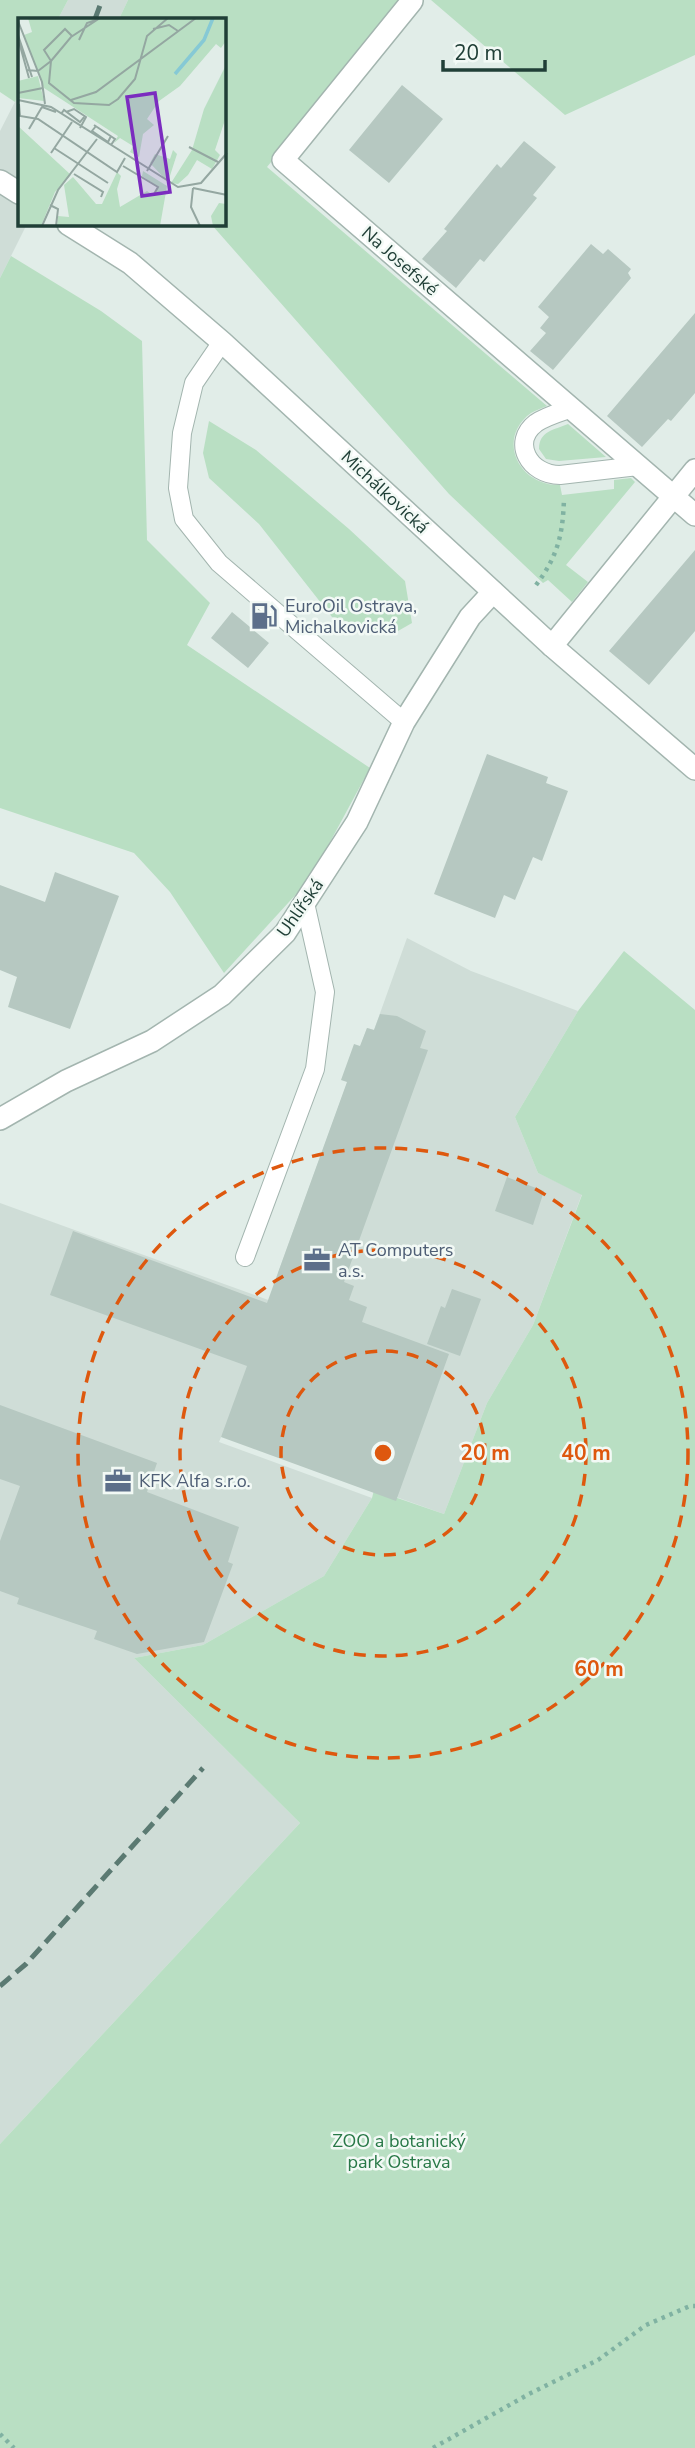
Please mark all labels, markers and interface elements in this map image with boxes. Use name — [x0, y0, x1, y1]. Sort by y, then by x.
inset map — [18, 18, 226, 226]
scale bar — [443, 28, 544, 72]
text: 20 m — [454, 39, 503, 67]
street label: Na Josefské — [356, 221, 444, 301]
street label: Michálkovická — [336, 445, 434, 539]
place label: EuroOil Ostrava, Michalkovická — [285, 594, 417, 639]
fuel station icon: EuroOil Ostrava, Michalkovická — [249, 601, 279, 631]
street label: Uhlířská — [271, 874, 329, 942]
place label: AT Computers a.s. — [338, 1238, 454, 1283]
office icon: AT Computers a.s. — [302, 1245, 332, 1275]
text: 20 m — [460, 1439, 510, 1467]
text: 40 m — [561, 1439, 611, 1467]
centre of rings — [371, 1441, 395, 1465]
office icon: KFK Alfa s.r.o. — [103, 1466, 133, 1496]
place label: KFK Alfa s.r.o. — [139, 1469, 251, 1493]
text: 60 m — [574, 1655, 624, 1683]
park label: ZOO a botanický park Ostrava — [332, 2129, 467, 2174]

